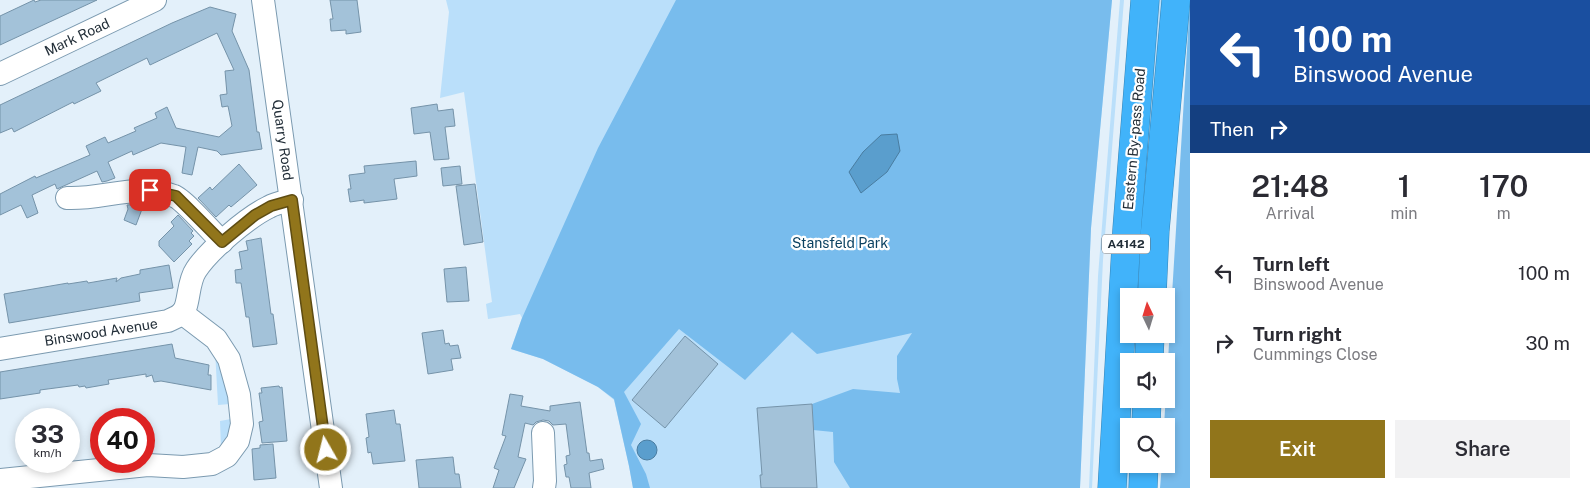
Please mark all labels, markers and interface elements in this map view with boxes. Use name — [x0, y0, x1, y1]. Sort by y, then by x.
street label: Mark Road — [42, 15, 112, 59]
text: 100 m — [1293, 19, 1392, 60]
icon: left — [1210, 20, 1275, 85]
text: Binswood Avenue — [1293, 61, 1473, 87]
street label: Eastern By-pass Road — [1120, 68, 1148, 210]
street label: Quarry Road — [269, 99, 297, 181]
icon: right — [1264, 115, 1292, 143]
text: Then — [1210, 118, 1254, 140]
text: 21:48 — [1251, 168, 1329, 204]
text: 1 — [1398, 168, 1410, 204]
text: 170 — [1479, 168, 1529, 204]
pin — [129, 169, 171, 211]
icon: arrive — [136, 176, 164, 204]
text: Arrival — [1266, 204, 1315, 223]
text: min — [1390, 204, 1418, 223]
text: m — [1497, 204, 1511, 223]
road number: A4142 — [1102, 234, 1150, 253]
park label: Stansfeld Park — [792, 235, 888, 251]
text: Turn left — [1253, 253, 1330, 275]
icon: left — [1210, 259, 1238, 287]
text: 100 m — [1518, 262, 1570, 284]
text: Binswood Avenue — [1253, 275, 1384, 294]
north arrow — [1120, 288, 1175, 342]
map controls — [1120, 288, 1175, 473]
street label: Binswood Avenue — [43, 315, 159, 349]
text: Turn right — [1253, 323, 1342, 345]
icon: right — [1210, 329, 1238, 357]
text: 30 m — [1525, 332, 1570, 354]
text: Cummings Close — [1253, 345, 1378, 364]
button: sound — [1120, 353, 1175, 408]
speed limit sign: 40 — [90, 408, 155, 473]
button: search — [1120, 418, 1175, 473]
text: 33 — [31, 419, 64, 449]
button: Exit — [1210, 420, 1385, 478]
button: Share — [1395, 420, 1570, 478]
position arrow — [299, 423, 351, 475]
text: km/h — [33, 446, 62, 460]

